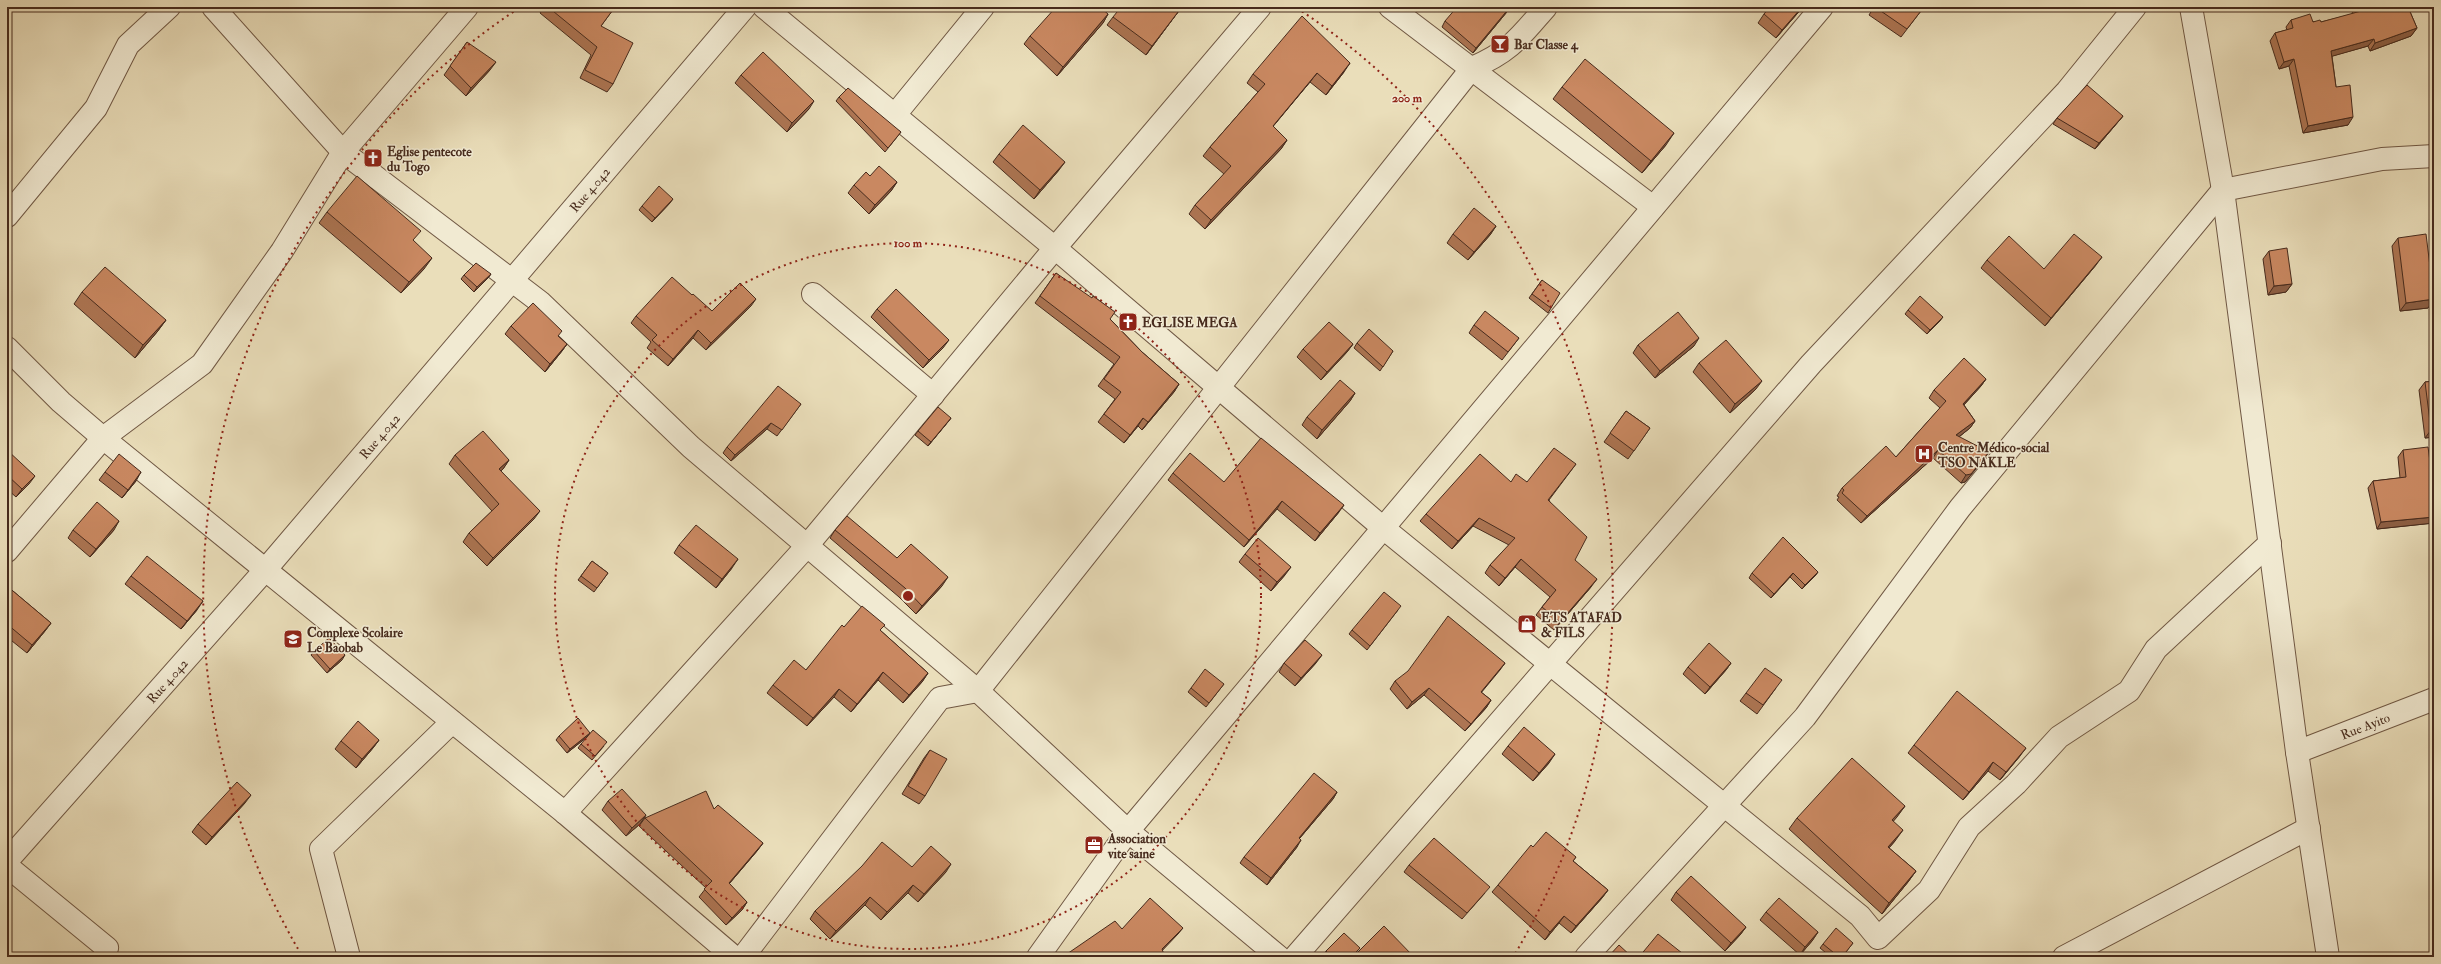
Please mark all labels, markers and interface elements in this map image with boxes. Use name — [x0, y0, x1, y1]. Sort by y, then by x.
bar icon: Bar Classe 4 — [1489, 33, 1511, 55]
place label: Bar Classe 4 — [1514, 37, 1579, 53]
text: 200 m — [1392, 91, 1423, 106]
place label: Eglise pentecote du Togo — [387, 144, 472, 176]
church icon: Eglise pentecote du Togo — [362, 147, 384, 169]
street label: Rue 4.042 — [567, 164, 614, 216]
text: 100 m — [894, 236, 923, 251]
church icon: EGLISE MEGA — [1117, 311, 1139, 333]
place label: EGLISE MEGA — [1142, 315, 1238, 331]
street label: Rue 4.042 — [356, 411, 404, 463]
place label: Centre Médico-social TSO NAKLE — [1937, 440, 2050, 471]
hospital icon: Centre Médico-social TSO NAKLE — [1913, 443, 1935, 465]
centre of rings — [901, 589, 915, 603]
place label: ETS ATAFAD & FILS — [1541, 610, 1622, 641]
shop icon: ETS ATAFAD & FILS — [1516, 613, 1538, 635]
place label: Complexe Scolaire Le Baobab — [307, 625, 403, 656]
school or university icon: Complexe Scolaire Le Baobab — [282, 628, 304, 650]
street label: Rue 4.042 — [144, 655, 192, 707]
street label: Rue Ayito — [2338, 710, 2392, 743]
place label: Association vite saine — [1107, 831, 1166, 862]
office icon: Association vite saine — [1083, 834, 1105, 856]

